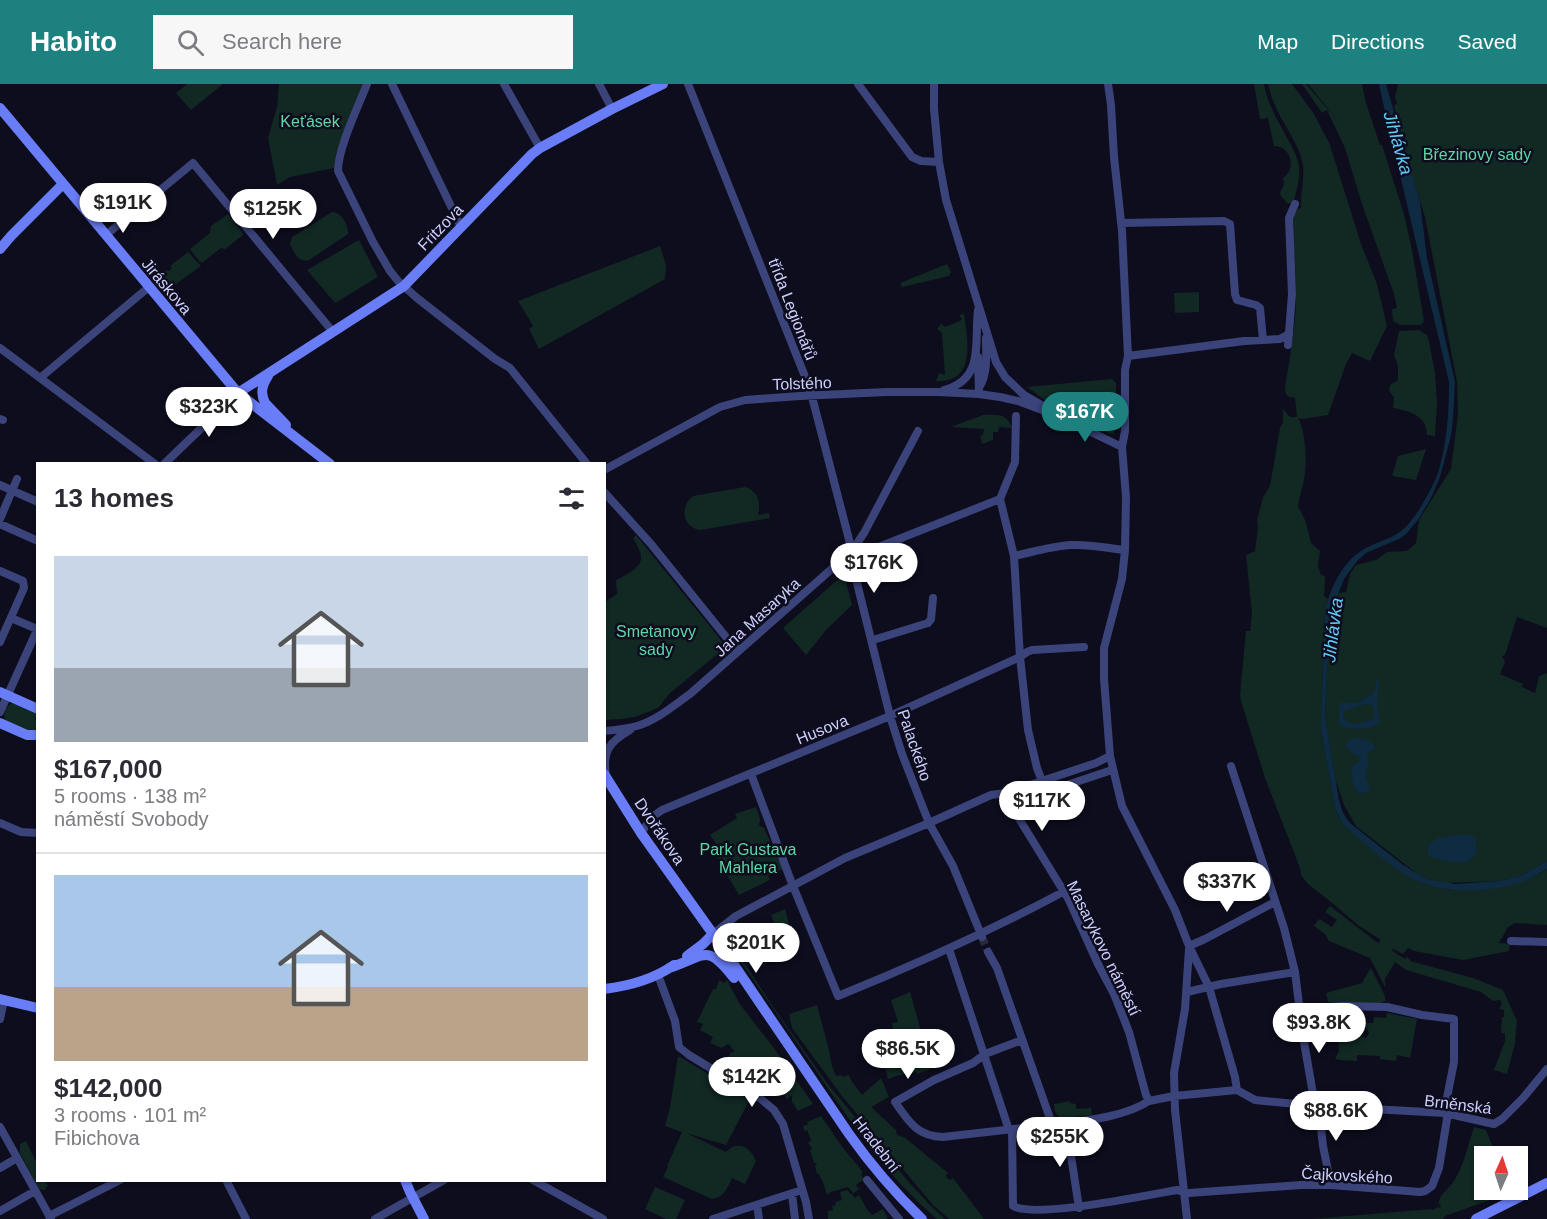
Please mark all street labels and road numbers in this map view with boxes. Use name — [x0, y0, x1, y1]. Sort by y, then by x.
street label: Fritzova — [414, 201, 466, 254]
street label: Jiráskova — [138, 255, 195, 318]
street label: třída Legionářů — [765, 256, 820, 362]
street label: Tolstého — [772, 374, 832, 393]
street label: Jana Masaryka — [711, 575, 803, 660]
street label: Palackého — [894, 707, 935, 783]
street label: Husova — [794, 711, 851, 748]
street label: Dvořákova — [631, 795, 688, 868]
street label: Masarykovo náměstí — [1064, 878, 1144, 1019]
street label: Brněnská — [1423, 1092, 1493, 1117]
street label: Hradební — [850, 1113, 904, 1176]
street label: Čajkovského — [1301, 1164, 1393, 1186]

